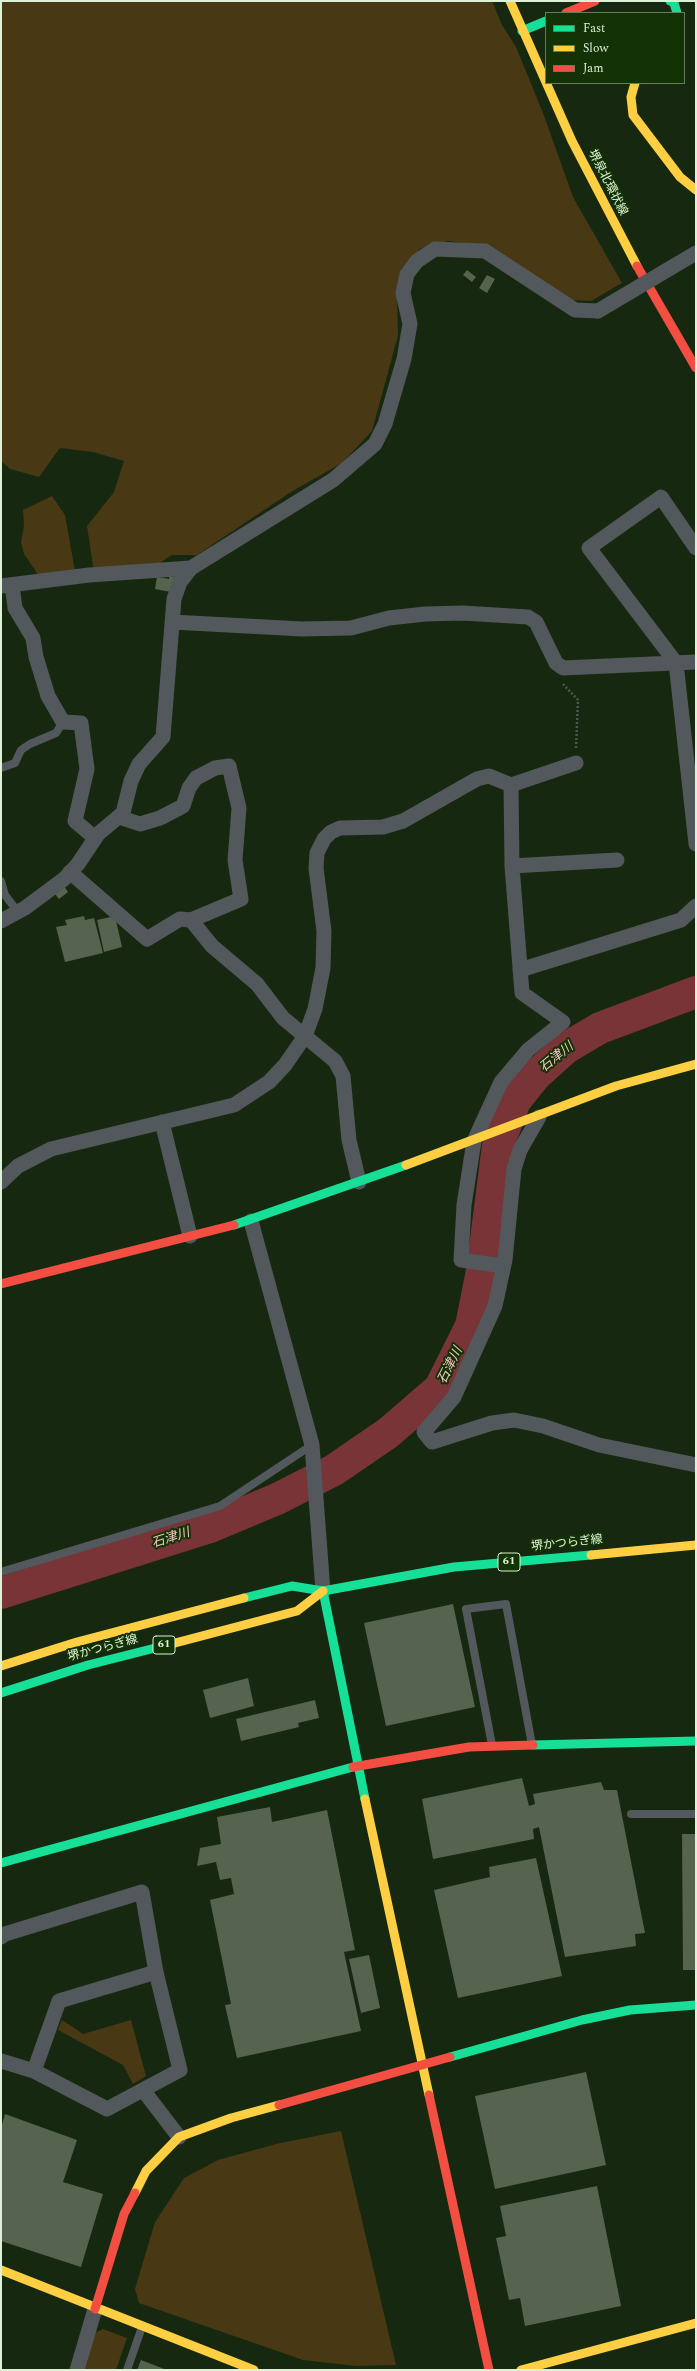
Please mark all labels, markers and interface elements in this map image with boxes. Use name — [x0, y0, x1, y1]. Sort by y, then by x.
legend — [545, 12, 685, 84]
text: Fast — [583, 19, 605, 38]
text: Slow — [583, 39, 608, 58]
text: Jam — [583, 59, 604, 78]
street label: 堺泉北環状線 — [584, 148, 630, 218]
water label: 石津川 — [537, 1040, 577, 1076]
water label: 石津川 — [435, 1345, 467, 1387]
water label: 石津川 — [150, 1526, 192, 1552]
street label: 堺かつらぎ線 — [530, 1533, 604, 1555]
road number: 61 — [498, 1553, 520, 1571]
street label: 堺かつらぎ線 — [66, 1633, 140, 1665]
road number: 61 — [153, 1636, 175, 1654]

